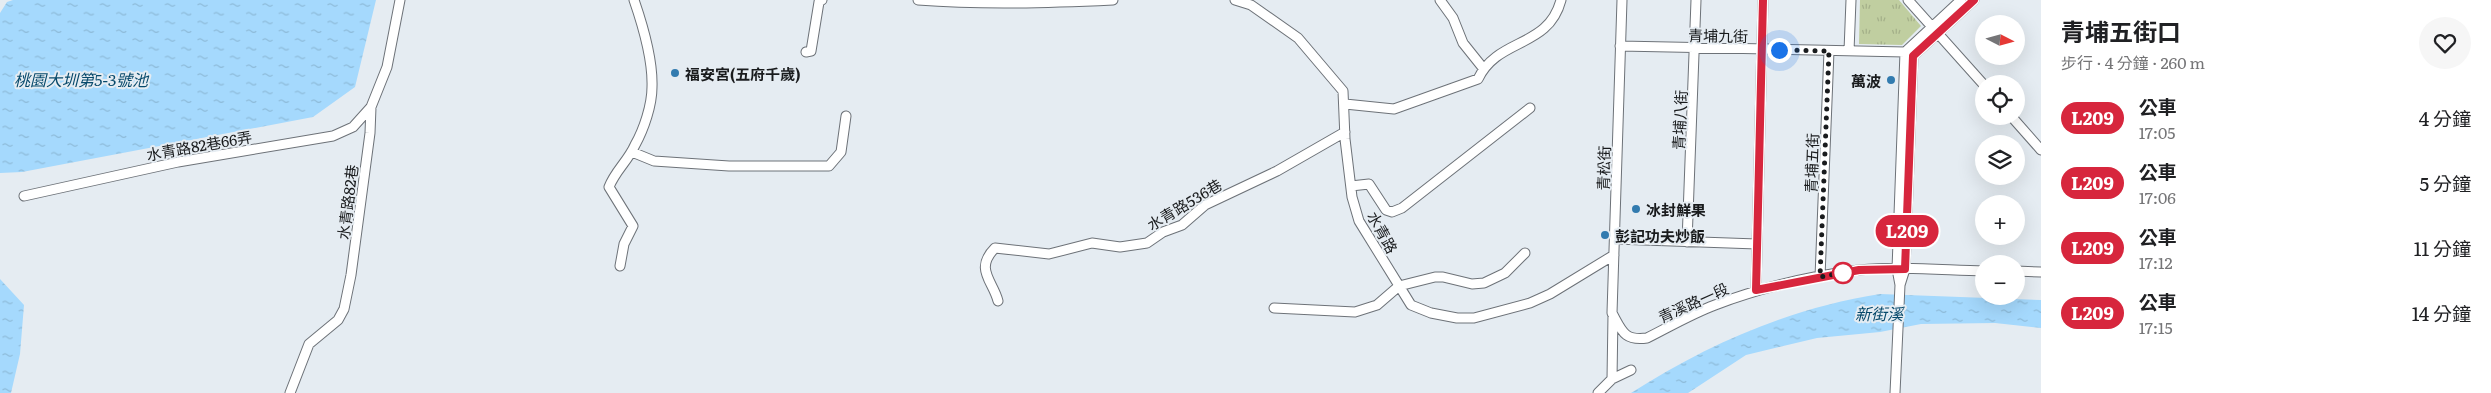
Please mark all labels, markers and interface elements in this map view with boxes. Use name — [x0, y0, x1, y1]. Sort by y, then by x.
text: 青埔五街口 — [2061, 13, 2181, 48]
north arrow — [1975, 15, 2025, 65]
map controls — [1975, 15, 2025, 305]
button: heart — [2419, 17, 2471, 69]
street label: 青埔九街 — [1688, 23, 1748, 47]
your location — [1767, 38, 1792, 63]
text: 步行 · 4 分鐘 · 260 m — [2061, 50, 2205, 74]
place label: 福安宮(五府千歲) — [685, 62, 801, 85]
water label: 桃園大圳第5-3號池 — [14, 67, 150, 91]
marker: 福安宮(五府千歲) — [669, 67, 681, 79]
place label: 萬波 — [1851, 69, 1881, 92]
marker: 萬波 — [1885, 74, 1897, 86]
button: locate — [1975, 75, 2025, 125]
street label: 青埔八街 — [1666, 89, 1692, 151]
text: 公車 — [2139, 92, 2177, 120]
text: L209 — [2071, 104, 2114, 131]
text: 4 分鐘 — [2419, 104, 2471, 132]
text: 17:05 — [2139, 120, 2175, 144]
street label: 水青路82巷66弄 — [144, 124, 254, 166]
street label: 青埔五街 — [1798, 133, 1824, 193]
button: layers — [1975, 135, 2025, 185]
street label: 青松街 — [1591, 145, 1615, 191]
text: 公車 — [2139, 157, 2177, 185]
street label: 水青路82巷 — [331, 163, 363, 241]
text: L209 — [2071, 169, 2114, 196]
text: 5 分鐘 — [2420, 169, 2471, 197]
street label: 水青路536巷 — [1142, 173, 1226, 235]
text: 17:06 — [2139, 185, 2176, 209]
button: + — [1975, 195, 2025, 245]
place label: 冰封鮮果 — [1646, 198, 1706, 221]
marker: 冰封鮮果 — [1630, 203, 1642, 215]
street label: 水青路 — [1362, 207, 1404, 257]
line badge: L209 — [1872, 215, 1942, 247]
text: L209 — [1886, 217, 1928, 244]
text: 公車 — [2139, 222, 2177, 250]
place label: 彭記功夫炒飯 — [1615, 224, 1705, 247]
marker: 彭記功夫炒飯 — [1599, 229, 1611, 241]
text: L209 — [2071, 234, 2114, 261]
text: 11 分鐘 — [2414, 234, 2471, 262]
text: 17:12 — [2139, 250, 2173, 274]
button: − — [1975, 255, 2025, 305]
unlabelled marker — [1832, 262, 1854, 284]
street label: 青溪路一段 — [1654, 276, 1732, 328]
text: 公車 — [2139, 287, 2177, 315]
text: L209 — [2071, 299, 2114, 326]
text: 14 分鐘 — [2412, 299, 2471, 327]
water label: 新街溪 — [1855, 301, 1905, 325]
text: 17:15 — [2139, 315, 2173, 339]

